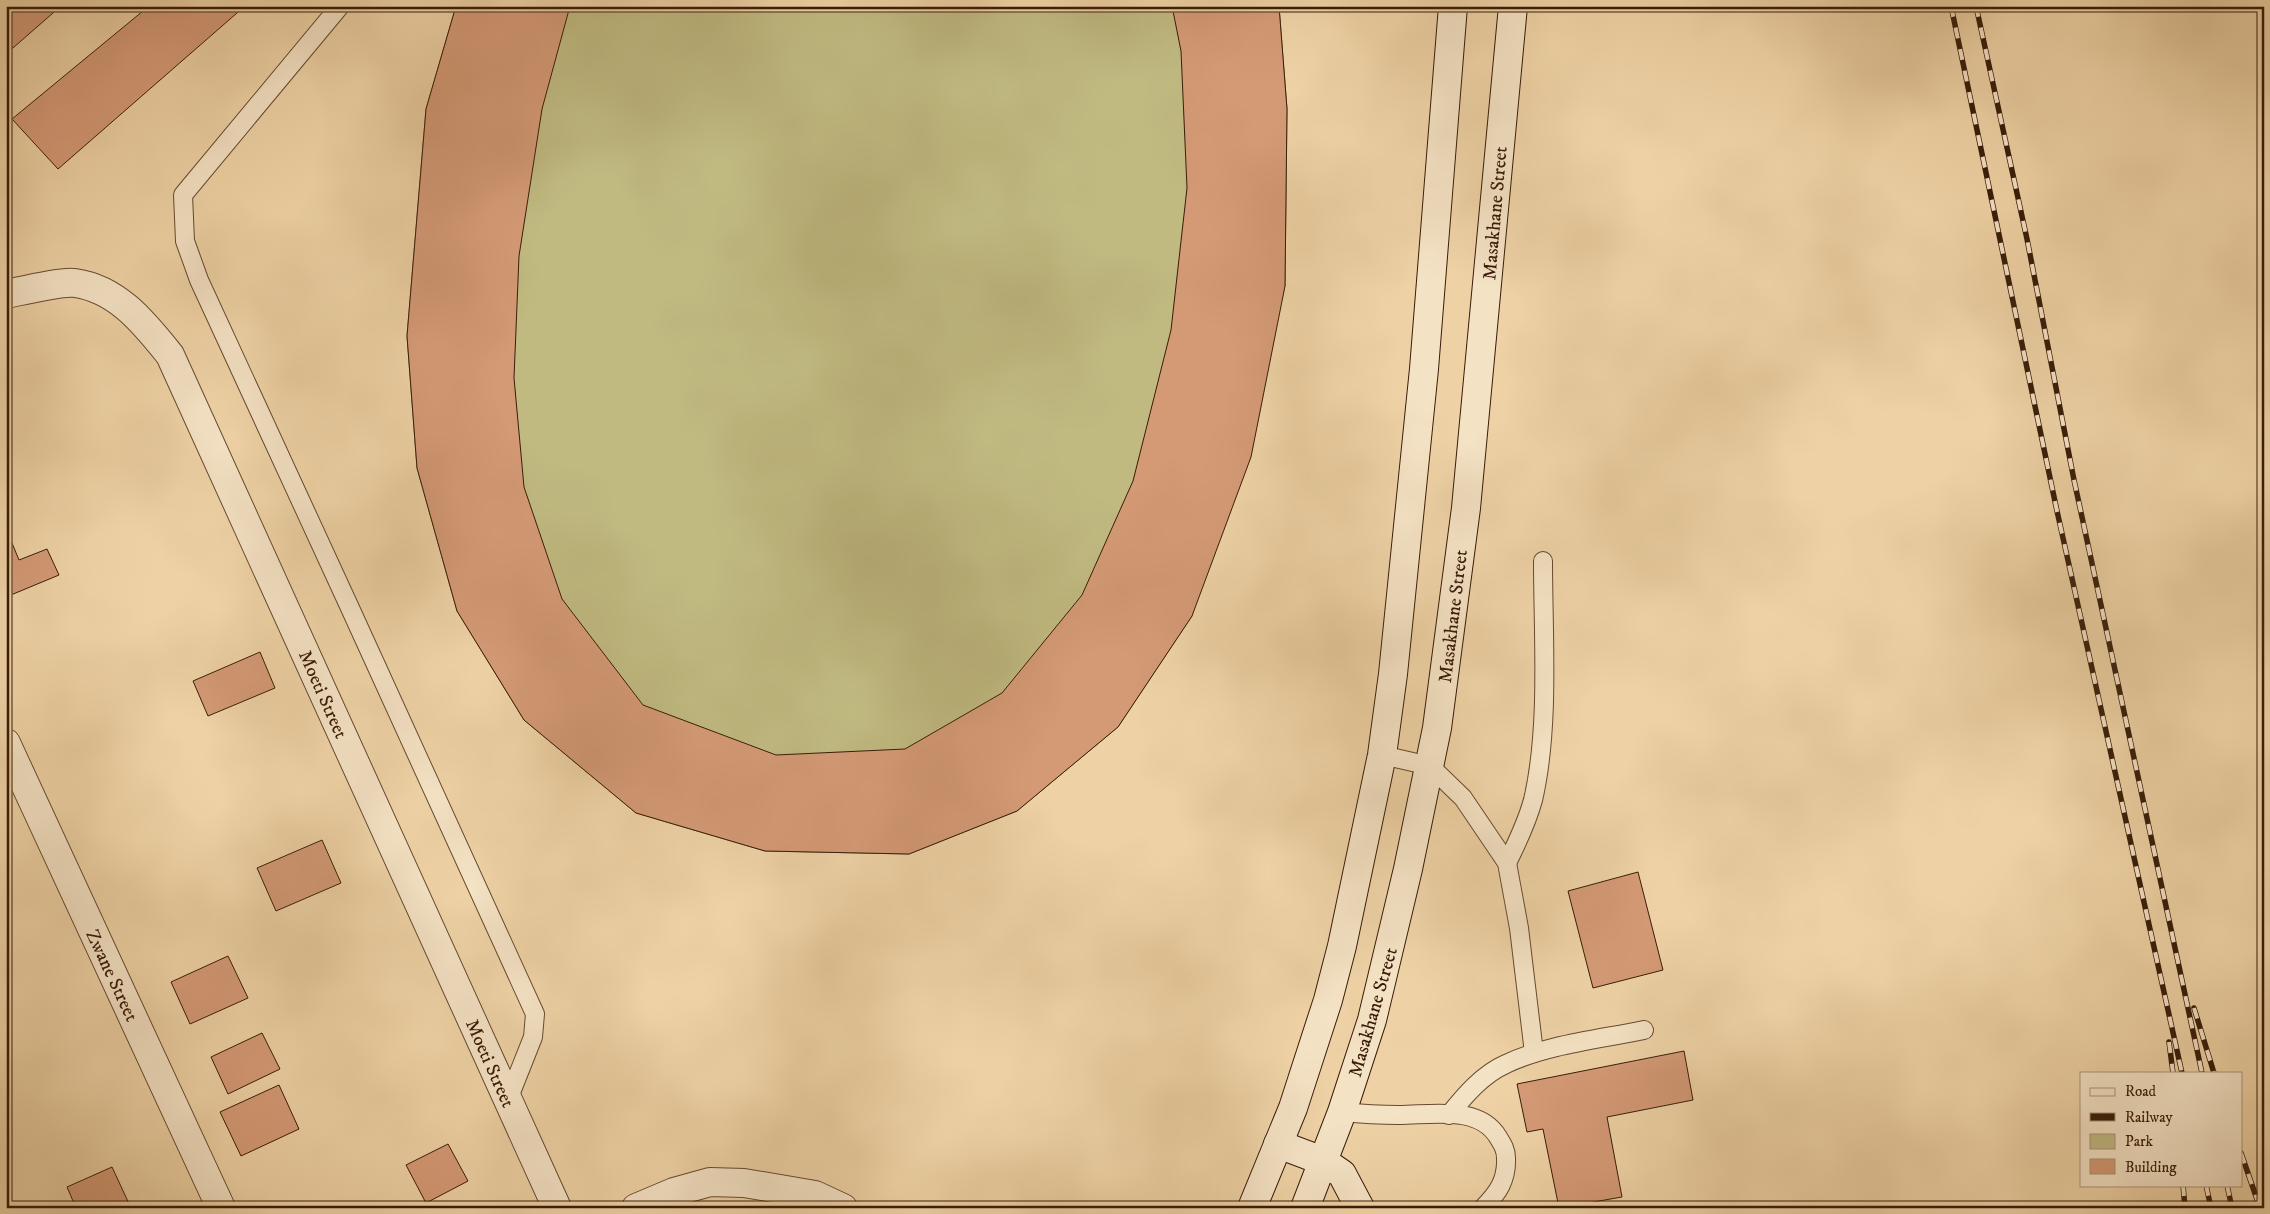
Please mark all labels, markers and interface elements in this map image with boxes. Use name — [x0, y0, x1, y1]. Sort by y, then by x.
street label: Masakhane Street — [1478, 145, 1513, 281]
street label: Masakhane Street — [1434, 548, 1473, 684]
street label: Moeti Street — [293, 647, 352, 742]
street label: Zwane Street — [80, 926, 143, 1025]
street label: Masakhane Street — [1344, 945, 1403, 1080]
street label: Moeti Street — [460, 1016, 519, 1111]
legend — [2080, 1072, 2242, 1186]
text: Road — [2125, 1082, 2157, 1101]
text: Railway — [2125, 1108, 2173, 1127]
text: Park — [2125, 1132, 2154, 1151]
text: Building — [2125, 1158, 2177, 1177]

